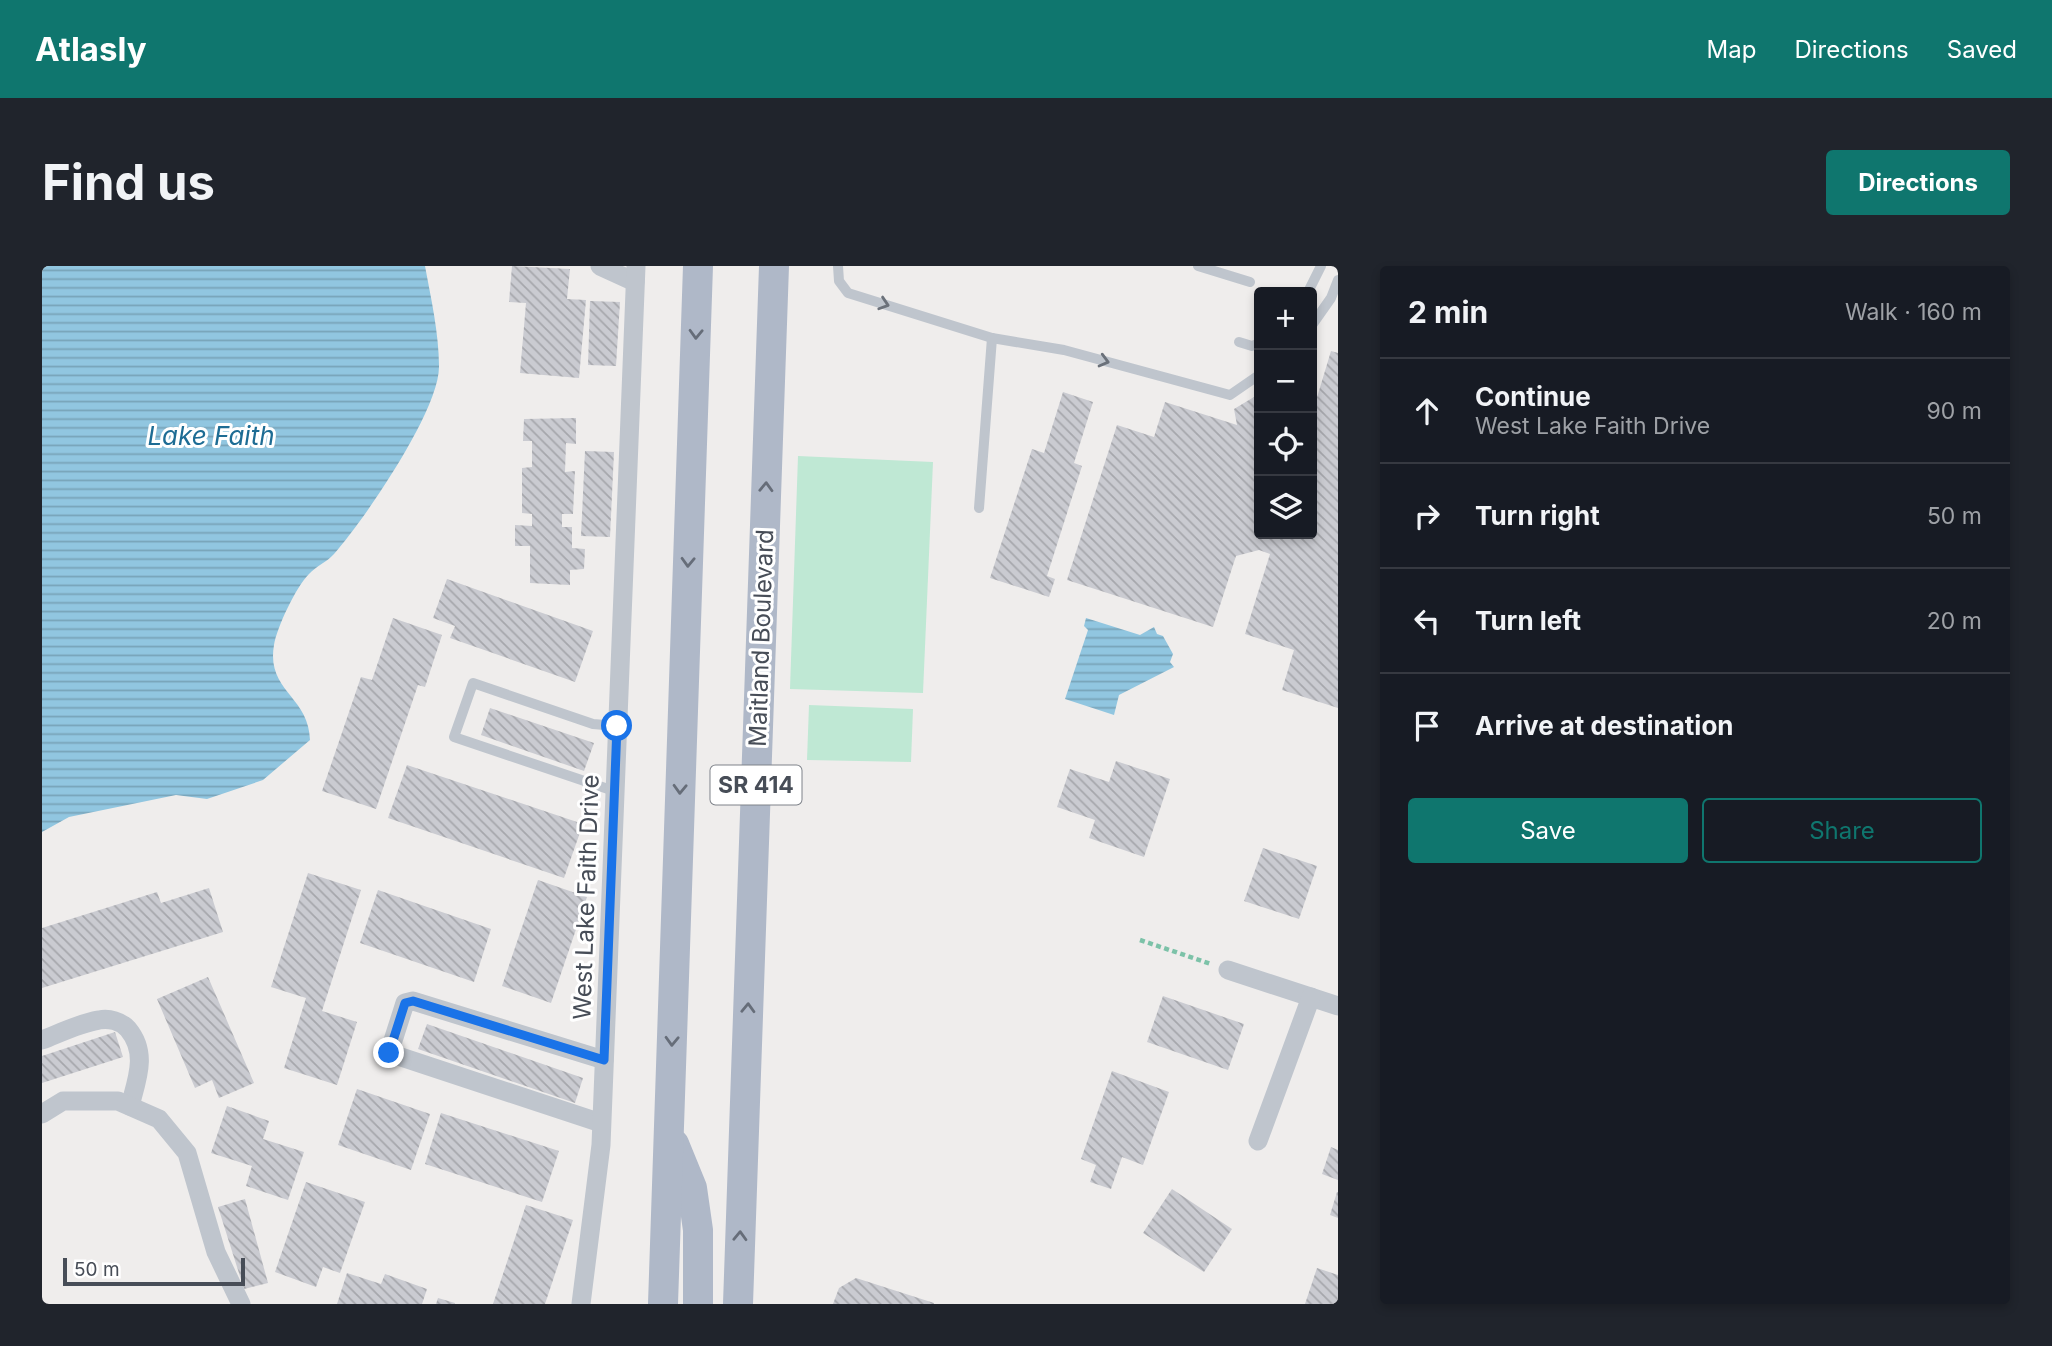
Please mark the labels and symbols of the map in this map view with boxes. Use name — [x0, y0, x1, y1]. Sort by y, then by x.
one-way arrow — [878, 296, 890, 311]
one-way arrow — [688, 329, 703, 340]
one-way arrow — [1098, 353, 1110, 367]
water label: Lake Faith — [147, 420, 275, 451]
one-way arrow — [759, 481, 774, 492]
street label: Maitland Boulevard — [743, 529, 779, 747]
one-way arrow — [681, 556, 696, 567]
route start — [601, 710, 632, 741]
road number: SR 414 — [710, 765, 802, 804]
street label: West Lake Faith Drive — [567, 774, 605, 1020]
one-way arrow — [673, 784, 688, 795]
one-way arrow — [741, 1003, 756, 1014]
one-way arrow — [664, 1036, 680, 1047]
route end — [373, 1037, 404, 1068]
one-way arrow — [733, 1230, 748, 1241]
scale bar — [63, 1255, 245, 1287]

